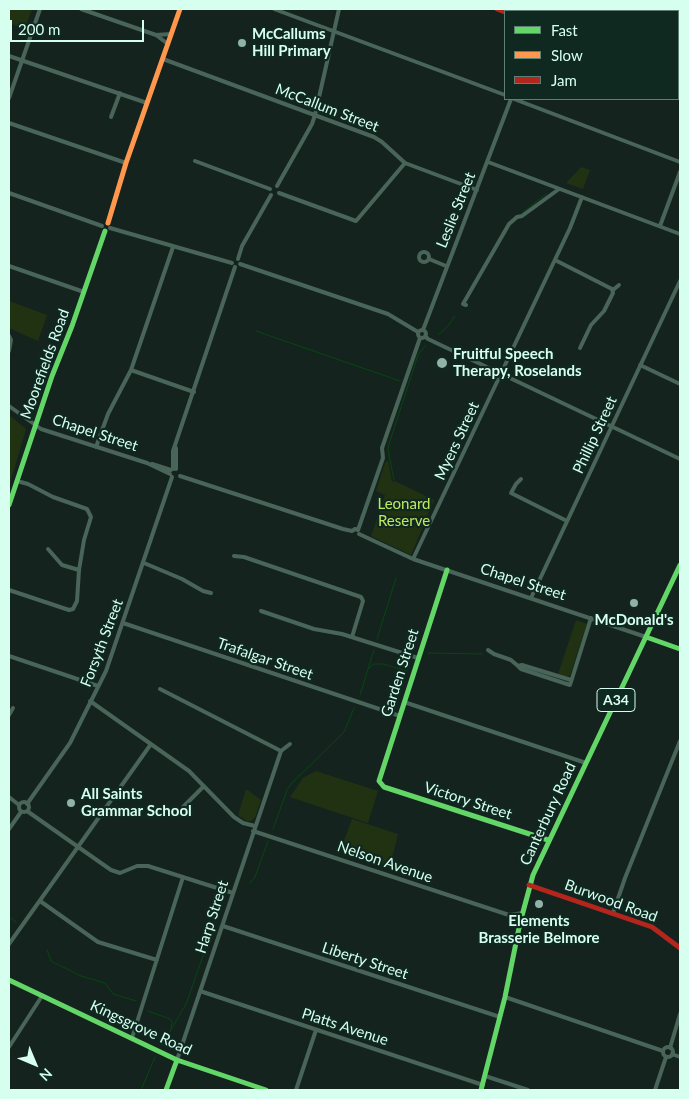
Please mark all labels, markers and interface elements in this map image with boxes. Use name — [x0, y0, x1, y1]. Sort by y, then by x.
scale bar — [12, 10, 146, 42]
legend — [504, 10, 679, 100]
text: 200 m — [18, 20, 60, 38]
text: Fast — [551, 21, 578, 39]
place label: McCallums Hill Primary — [252, 25, 331, 60]
marker: McCallums Hill Primary — [236, 37, 248, 49]
text: Slow — [551, 46, 583, 64]
text: Jam — [551, 71, 577, 89]
street label: McCallum Street — [273, 80, 381, 136]
street label: Leslie Street — [433, 170, 479, 250]
street label: Moorefields Road — [17, 307, 73, 421]
place label: Fruitful Speech Therapy, Roselands — [453, 345, 582, 380]
marker: Fruitful Speech Therapy, Roselands — [435, 356, 449, 370]
street label: Phillip Street — [569, 393, 621, 477]
street label: Myers Street — [431, 399, 483, 483]
street label: Chapel Street — [50, 411, 140, 455]
park label: Leonard Reserve — [378, 495, 430, 530]
street label: Chapel Street — [478, 560, 568, 604]
street label: Forsyth Street — [77, 596, 127, 690]
marker: McDonald's — [628, 597, 640, 609]
place label: McDonald's — [595, 611, 673, 629]
street label: Garden Street — [377, 627, 423, 719]
street label: Trafalgar Street — [215, 634, 315, 684]
road number: A34 — [597, 688, 635, 712]
street label: Canterbury Road — [516, 760, 580, 868]
street label: Victory Street — [422, 778, 514, 824]
place label: All Saints Grammar School — [81, 785, 192, 820]
marker: All Saints Grammar School — [65, 797, 77, 809]
street label: Nelson Avenue — [335, 837, 435, 887]
street label: Burwood Road — [562, 876, 660, 926]
street label: Harp Street — [192, 878, 232, 956]
marker: Elements Brasserie Belmore — [533, 898, 545, 910]
place label: Elements Brasserie Belmore — [478, 912, 600, 947]
street label: Liberty Street — [320, 939, 410, 983]
street label: Kingsgrove Road — [87, 997, 195, 1059]
street label: Platts Avenue — [299, 1005, 391, 1049]
north arrow — [10, 1039, 60, 1089]
text: N — [36, 1065, 56, 1085]

